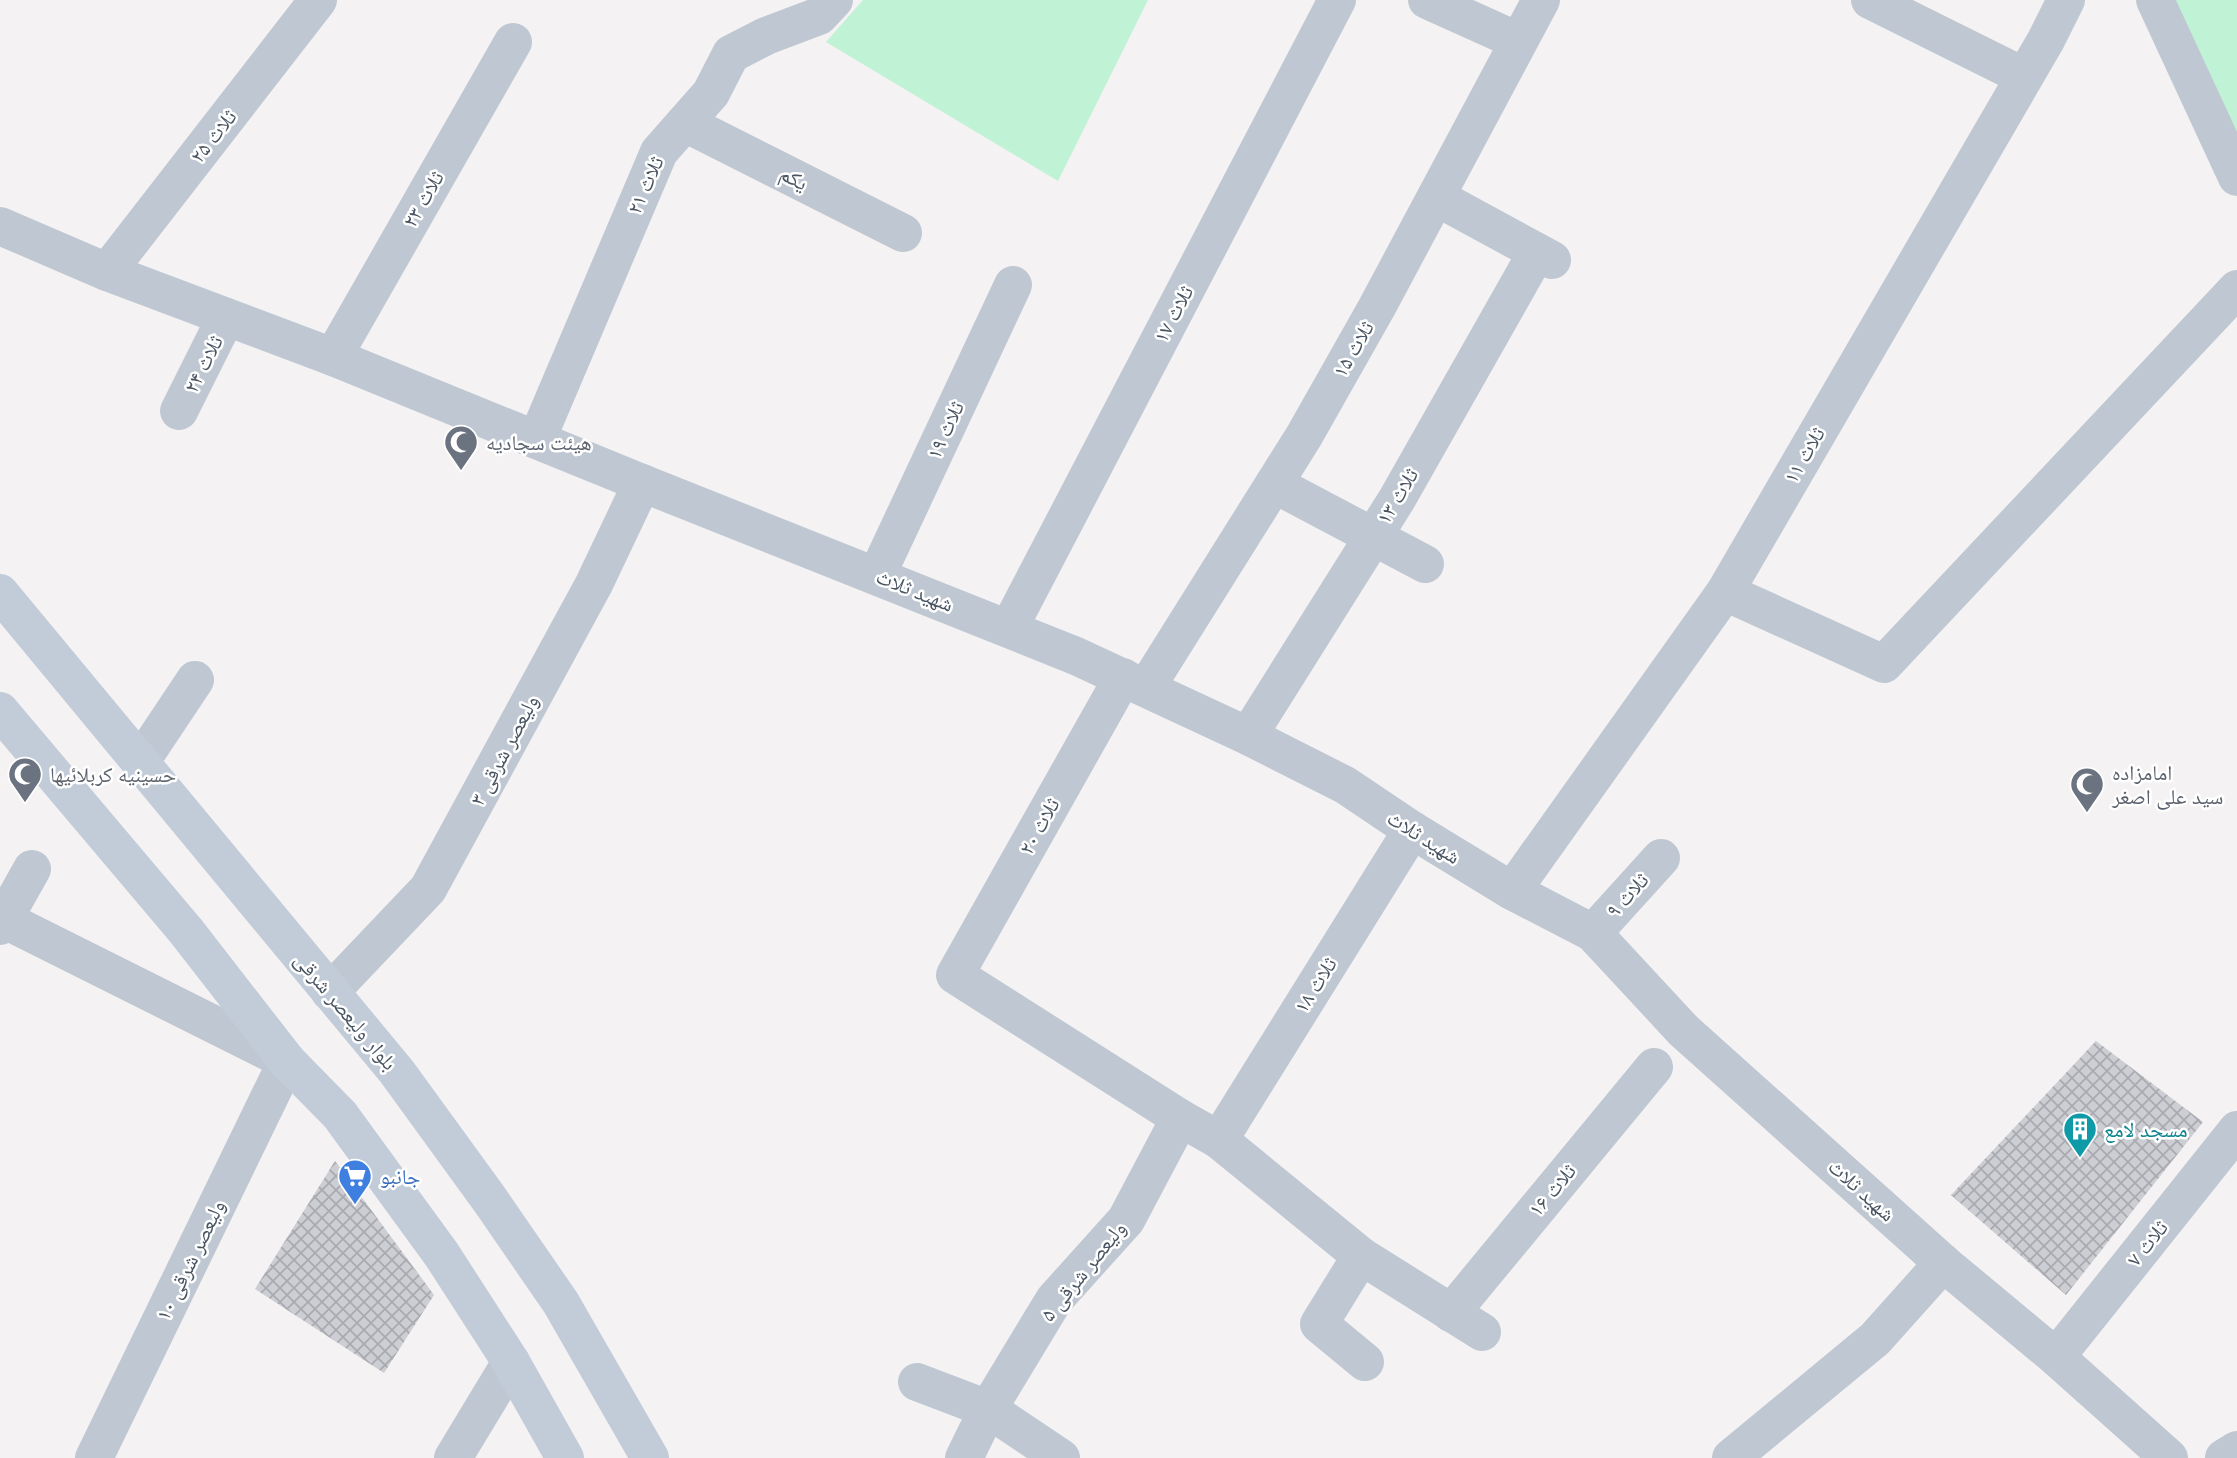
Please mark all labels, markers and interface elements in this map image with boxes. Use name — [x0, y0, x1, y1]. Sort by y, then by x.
street label: ثلاث ۲۵ — [184, 104, 242, 168]
street label: ثلاث ۲۱ — [620, 152, 670, 218]
street label: یکم — [775, 160, 813, 197]
street label: ثلاث ۲۳ — [396, 166, 450, 232]
street label: ثلاث ۱۷ — [1147, 281, 1199, 347]
street label: ثلاث ۱۵ — [1326, 316, 1380, 382]
street label: ثلاث ۲۴ — [177, 331, 229, 397]
street label: ثلاث ۱۹ — [920, 397, 970, 463]
street label: ثلاث ۱۱ — [1777, 422, 1831, 488]
mosque icon: هیئت سجادیه — [442, 423, 480, 472]
place label: هیئت سجادیه — [486, 429, 592, 456]
street label: ثلاث ۱۳ — [1370, 463, 1424, 529]
street label: شهید ثلاث — [872, 562, 958, 618]
street label: ولیعصر شرقی ۳ — [464, 690, 544, 810]
mosque icon: حسینیه کربلائیها — [6, 755, 44, 804]
place label: امامزاده سید علی اصغر — [2111, 759, 2223, 810]
place label: حسینیه کربلائیها — [50, 761, 176, 788]
mosque icon: امامزاده سید علی اصغر — [2068, 765, 2106, 814]
street label: ثلاث ۲۰ — [1012, 793, 1066, 859]
street label: شهید ثلاث — [1382, 804, 1466, 870]
street label: ثلاث ۹ — [1600, 867, 1654, 923]
street label: بلوار ولیعصر شرقی — [289, 946, 403, 1076]
street label: ثلاث ۱۸ — [1287, 952, 1343, 1018]
building icon: مسجد لامع — [2061, 1110, 2099, 1159]
place label: مسجد لامع — [2104, 1116, 2188, 1143]
street label: شهید ثلاث — [1823, 1153, 1901, 1227]
supermarket icon: جانبو — [336, 1157, 374, 1206]
street label: ثلاث ۱۶ — [1522, 1158, 1582, 1222]
place label: جانبو — [380, 1163, 420, 1190]
street label: ولیعصر شرقی ۱۰ — [149, 1195, 231, 1325]
street label: ثلاث ۷ — [2120, 1214, 2174, 1271]
street label: ولیعصر شرقی ۵ — [1034, 1215, 1132, 1327]

